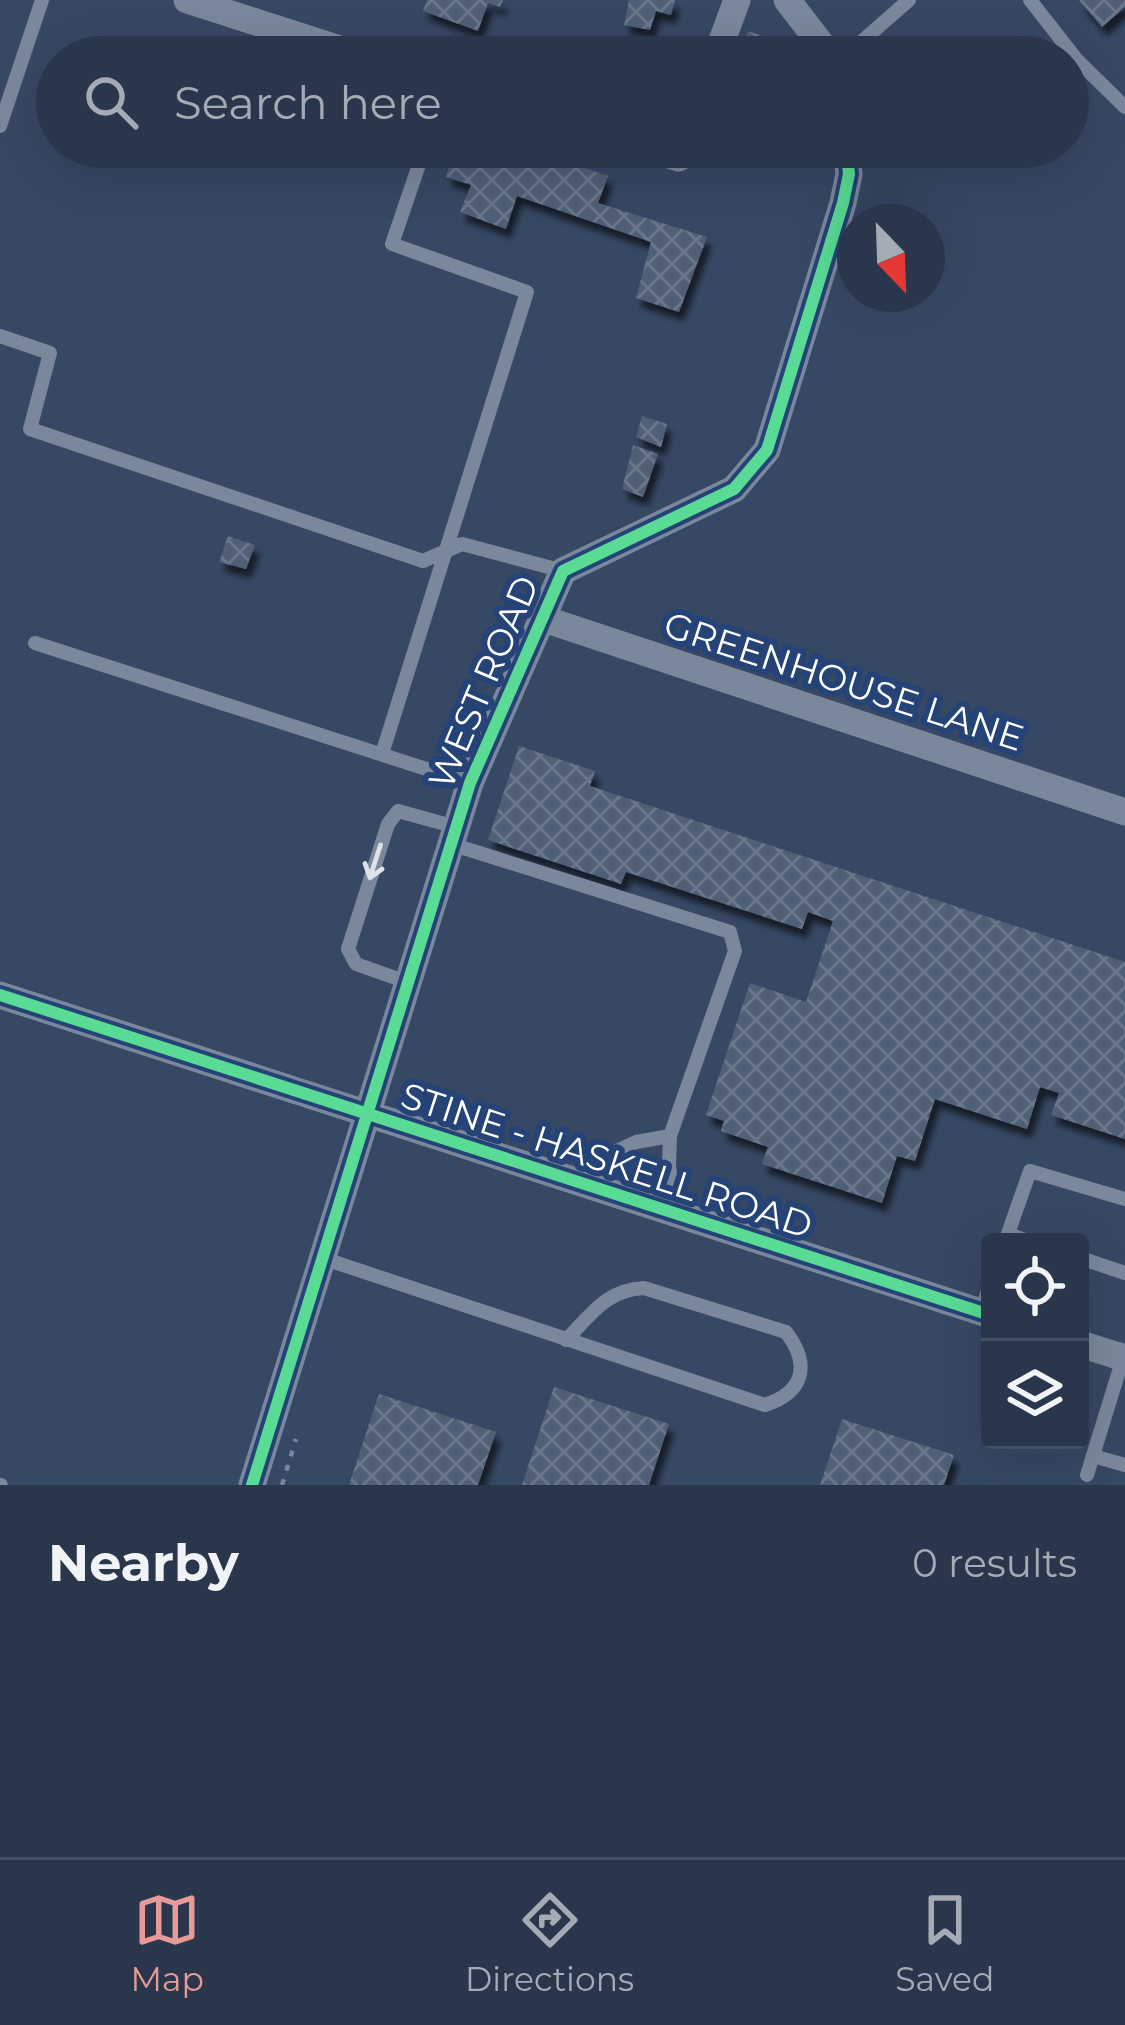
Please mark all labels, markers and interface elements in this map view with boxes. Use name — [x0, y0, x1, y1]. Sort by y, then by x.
search box — [36, 36, 1089, 168]
icon: search — [78, 69, 144, 135]
text: Search here — [174, 75, 442, 130]
north arrow — [837, 204, 945, 312]
street label: WEST ROAD — [418, 569, 548, 795]
street label: GREENHOUSE LANE — [659, 602, 1029, 760]
one-way arrow — [363, 842, 385, 880]
street label: STINE - HASKELL ROAD — [396, 1073, 818, 1247]
map controls — [981, 1233, 1089, 1449]
button: locate — [981, 1233, 1089, 1341]
button: layers — [981, 1341, 1089, 1449]
text: Nearby — [48, 1532, 239, 1594]
text: 0 results — [912, 1539, 1077, 1587]
tab: Map — [131, 1887, 204, 1999]
tab: Directions — [465, 1887, 634, 1999]
tab: Saved — [895, 1887, 994, 1999]

